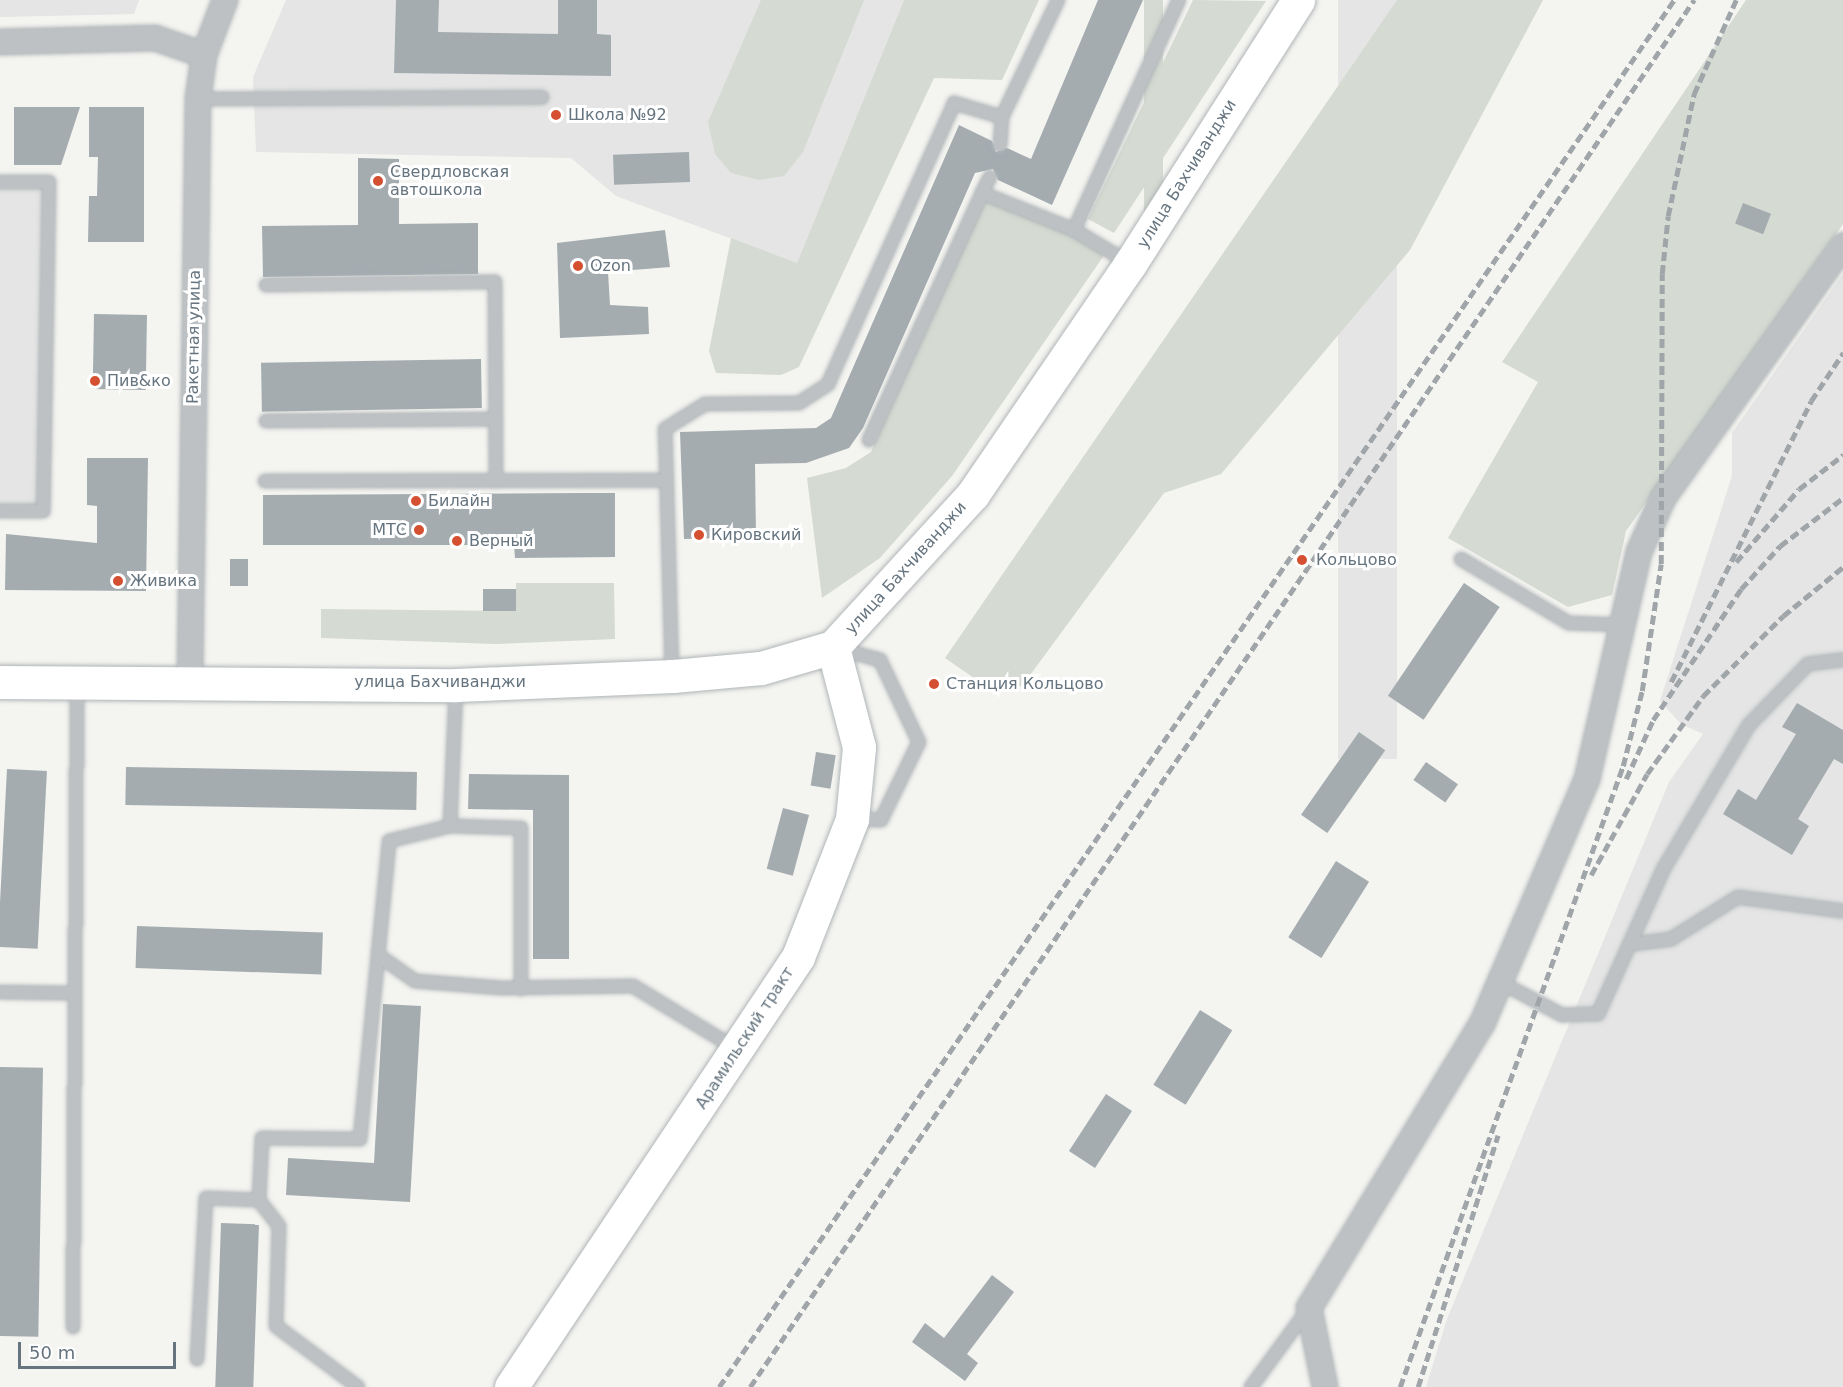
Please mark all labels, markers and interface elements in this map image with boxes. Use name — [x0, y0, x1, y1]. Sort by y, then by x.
street label: улица Бахчиванджи — [1133, 96, 1241, 252]
place label: Школа №92 — [568, 105, 667, 125]
marker: Школа №92 — [549, 108, 563, 122]
place label: Свердловская автошкола — [390, 162, 509, 200]
marker: Свердловская автошкола — [371, 174, 385, 188]
place label: Ozon — [590, 256, 631, 276]
marker: Ozon — [571, 259, 585, 273]
street label: Ракетная улица — [183, 270, 205, 404]
place label: Пив&ко — [107, 371, 171, 391]
marker: Пив&ко — [88, 374, 102, 388]
place label: Билайн — [428, 491, 490, 511]
marker: Билайн — [409, 494, 423, 508]
street label: улица Бахчиванджи — [841, 498, 971, 638]
place label: МТС — [372, 520, 407, 540]
marker: МТС — [412, 523, 426, 537]
place label: Кировский — [711, 525, 801, 545]
marker: Кировский — [692, 528, 706, 542]
place label: Верный — [469, 531, 533, 551]
marker: Верный — [450, 534, 464, 548]
place label: Кольцово — [1316, 550, 1397, 570]
marker: Кольцово — [1293, 551, 1311, 569]
place label: Живика — [130, 571, 197, 591]
marker: Живика — [111, 574, 125, 588]
street label: улица Бахчиванджи — [354, 672, 526, 692]
place label: Станция Кольцово — [946, 674, 1103, 694]
marker: Станция Кольцово — [927, 677, 941, 691]
street label: Арамильский тракт — [692, 963, 798, 1113]
scale bar — [21, 1330, 178, 1368]
text: 50 m — [29, 1342, 75, 1363]

